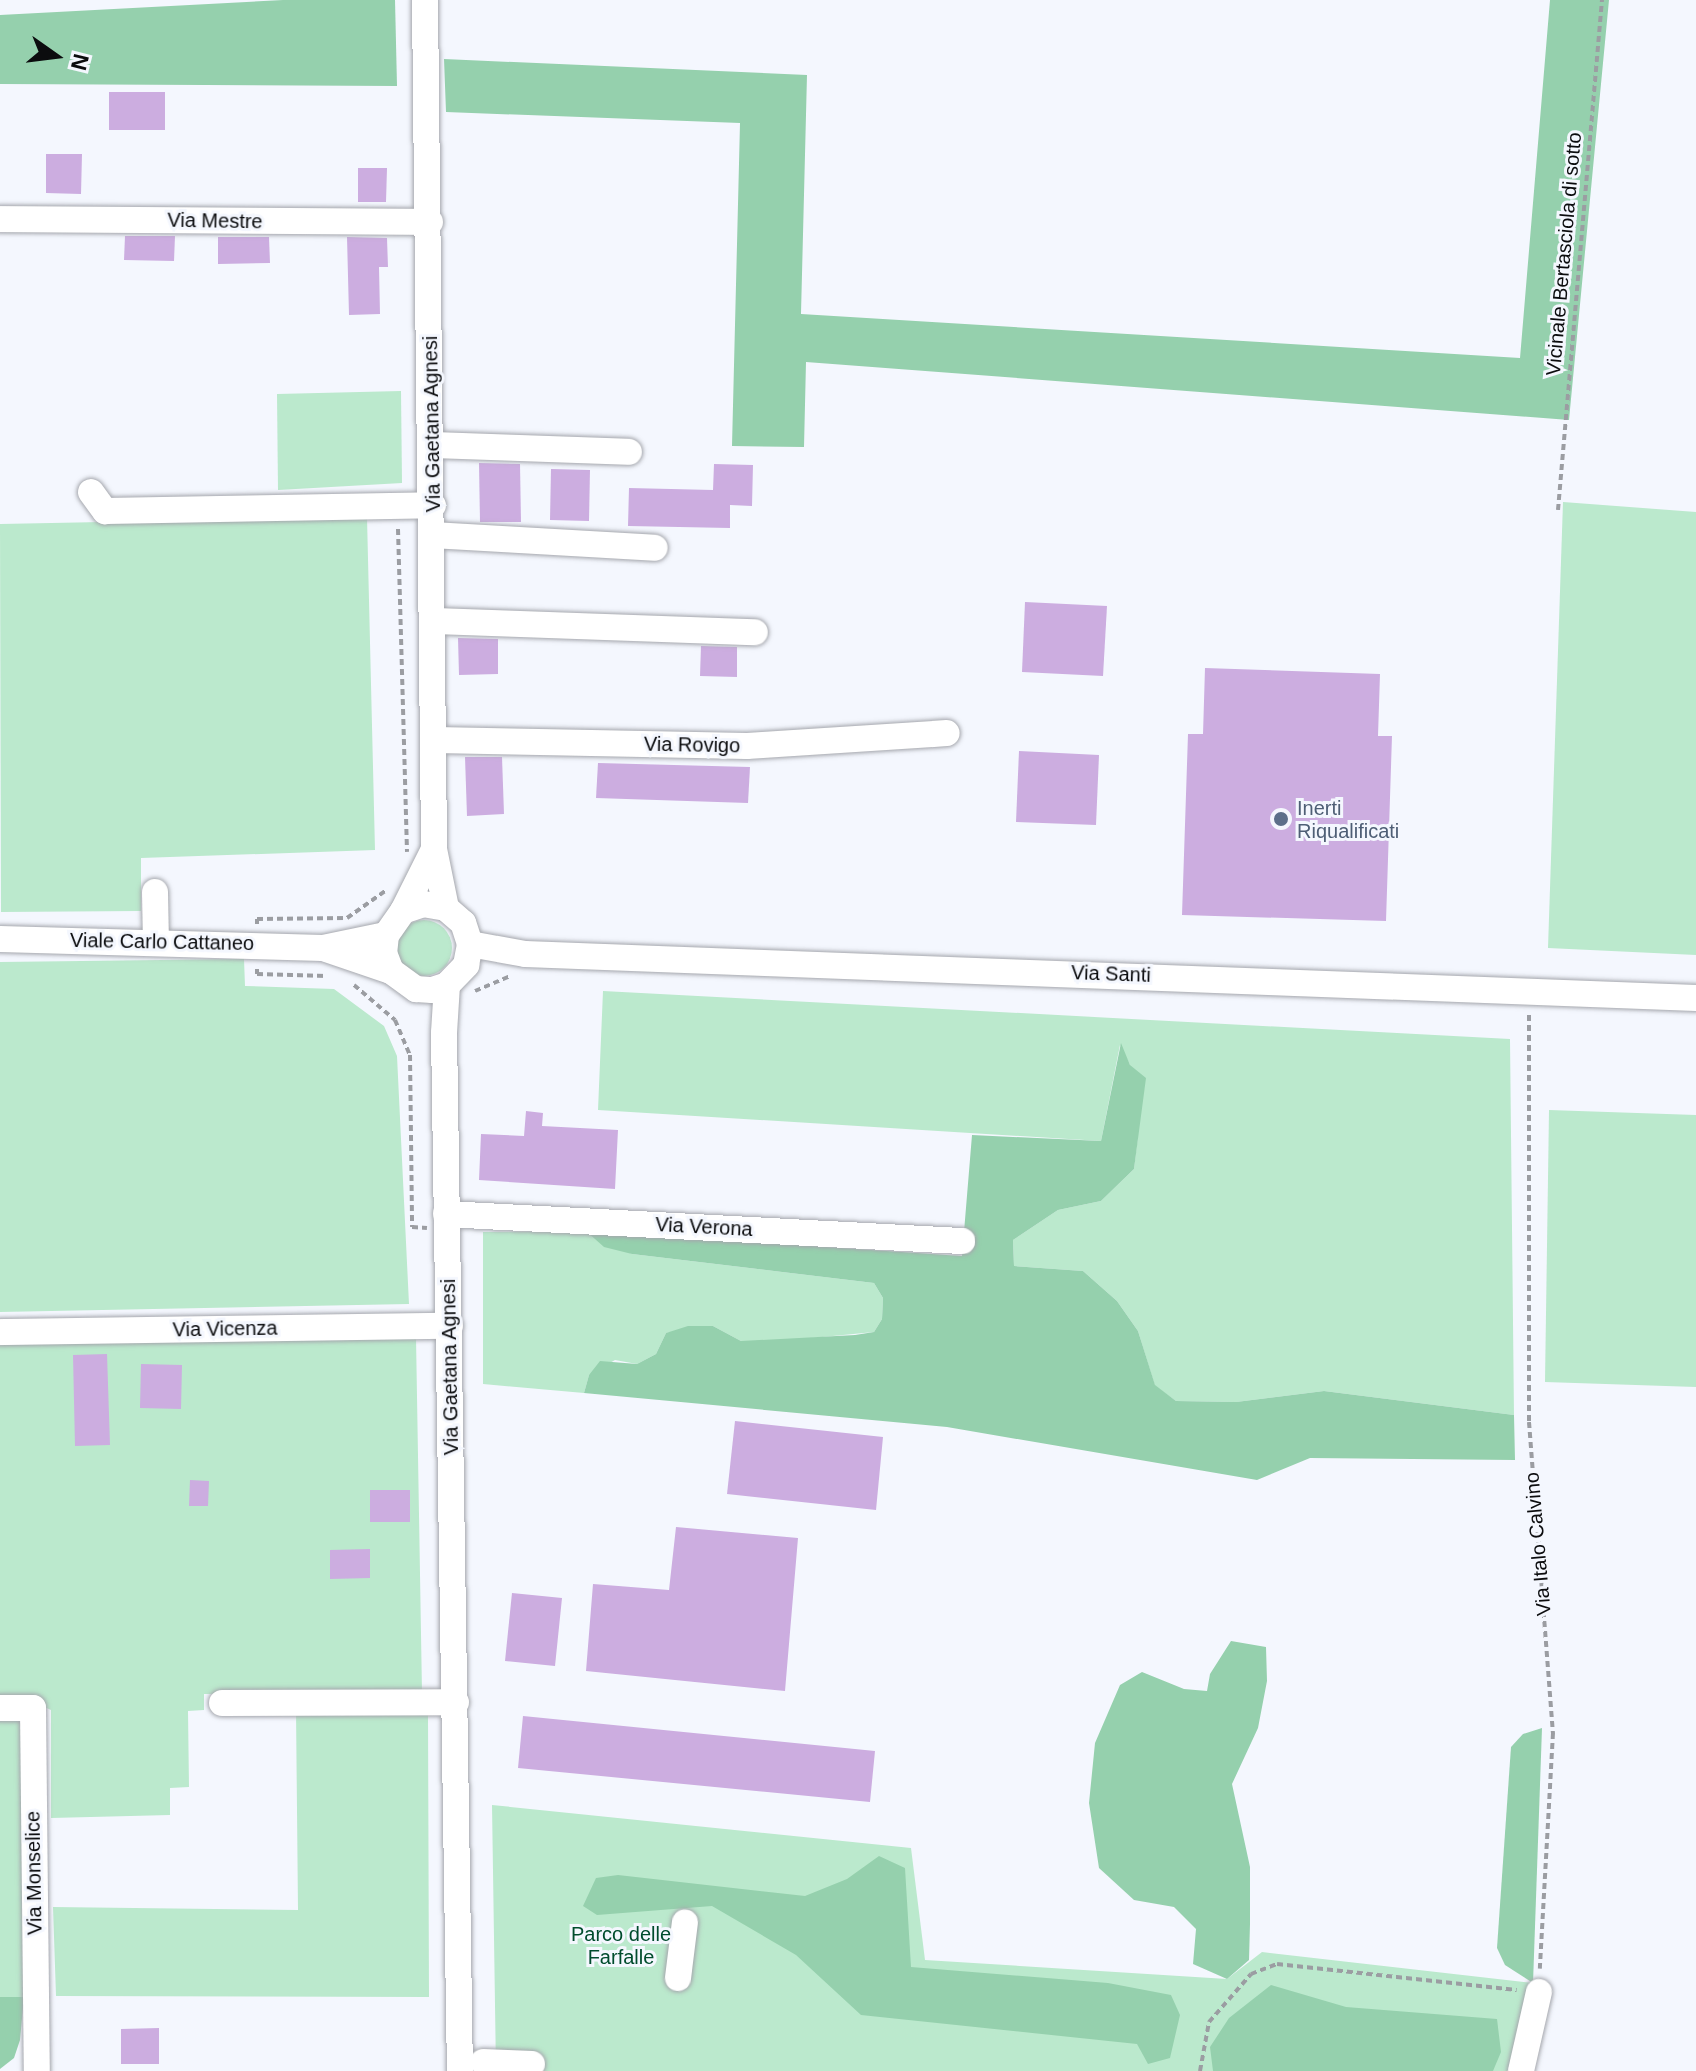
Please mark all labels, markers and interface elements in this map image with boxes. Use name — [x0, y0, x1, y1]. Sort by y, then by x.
north arrow — [16, 16, 96, 96]
text: N — [66, 51, 94, 73]
street label: Vicinale Bertasciola di sotto — [1541, 131, 1587, 377]
street label: Via Mestre — [167, 208, 263, 234]
street label: Via Gaetana Agnesi — [418, 335, 446, 513]
street label: Via Rovigo — [644, 732, 740, 758]
place label: Inerti Riqualificati — [1297, 796, 1399, 843]
marker: Inerti Riqualificati — [1272, 810, 1290, 828]
street label: Viale Carlo Cattaneo — [70, 928, 254, 956]
street label: Via Santi — [1071, 961, 1151, 987]
street label: Via Verona — [655, 1212, 753, 1242]
street label: Via Gaetana Agnesi — [436, 1278, 464, 1456]
street label: Via Vicenza — [172, 1316, 278, 1342]
street label: Via Italo Calvino — [1520, 1471, 1556, 1617]
street label: Via Monselice — [21, 1811, 47, 1935]
park label: Parco delle Farfalle — [571, 1922, 671, 1969]

